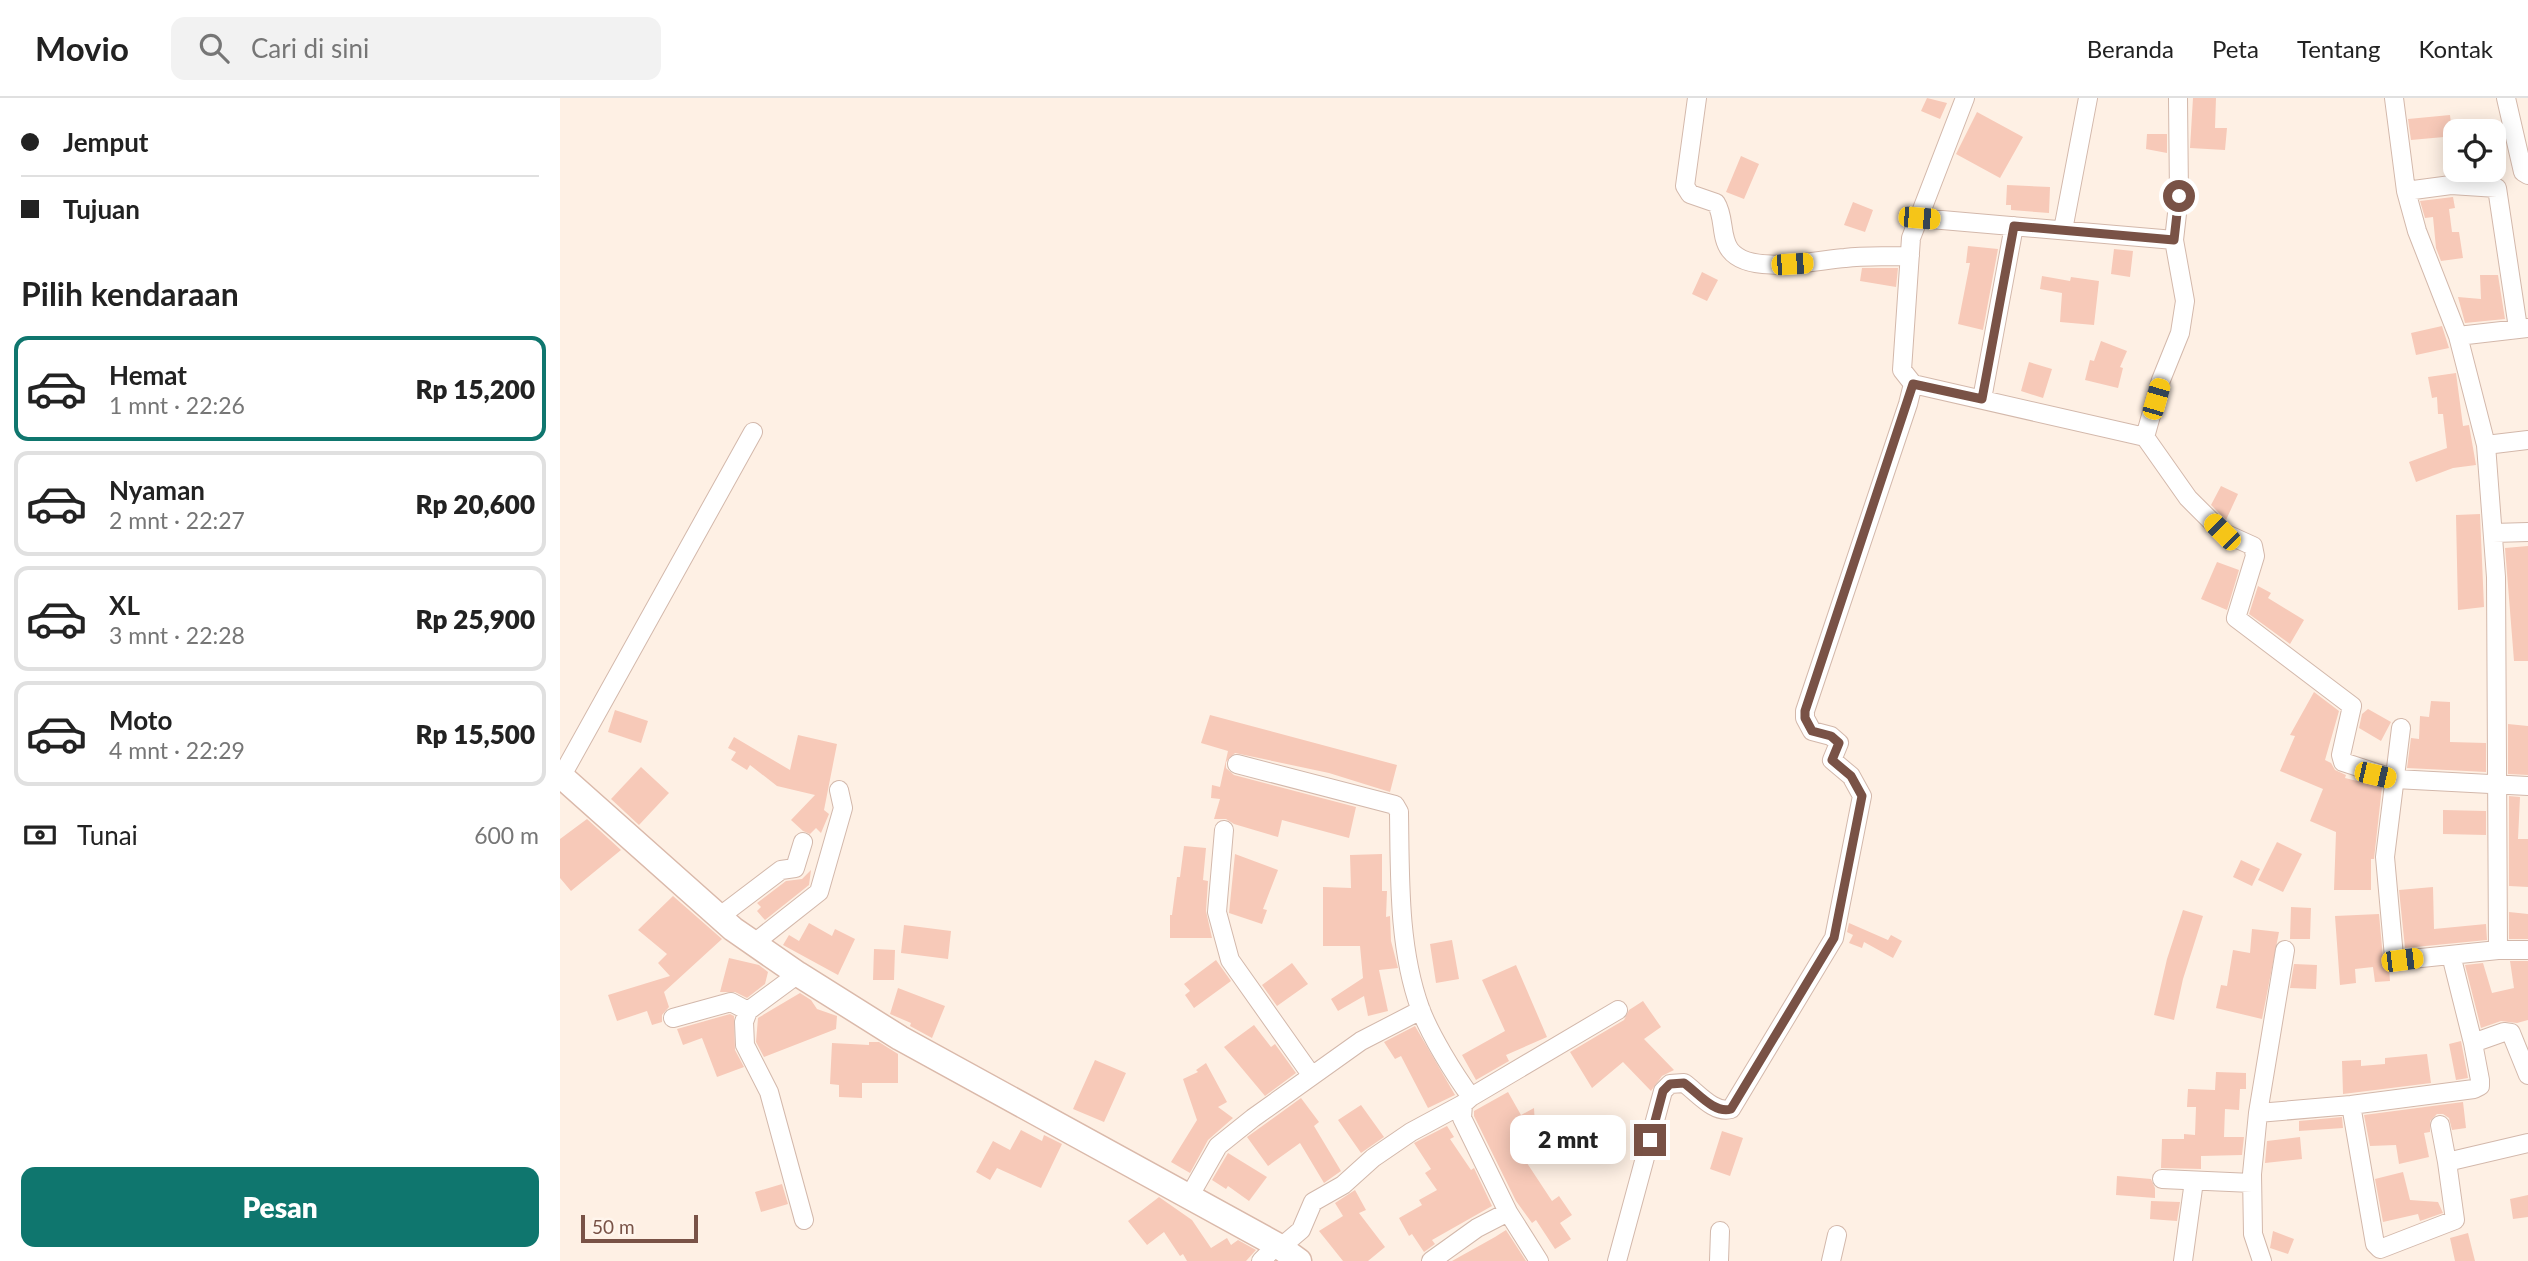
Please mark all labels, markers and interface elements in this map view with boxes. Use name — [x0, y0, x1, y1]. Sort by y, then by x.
search box — [171, 17, 661, 80]
text: Movio — [35, 28, 129, 68]
icon: search — [195, 29, 233, 67]
text: Cari di sini — [251, 32, 369, 64]
text: Beranda — [2087, 34, 2174, 63]
text: Peta — [2212, 34, 2259, 63]
text: Tentang — [2297, 34, 2380, 63]
text: Kontak — [2418, 34, 2493, 63]
map controls — [2443, 119, 2506, 182]
button: locate — [2443, 119, 2506, 182]
text: Jemput — [63, 126, 149, 158]
route start — [2163, 180, 2195, 212]
text: Tujuan — [63, 193, 140, 225]
car — [1898, 206, 1941, 230]
car — [1771, 252, 1814, 276]
text: Pilih kendaraan — [21, 274, 239, 313]
icon: car — [25, 357, 88, 420]
text: Hemat — [109, 359, 187, 391]
text: Rp 15,200 — [415, 373, 535, 405]
car — [2141, 376, 2172, 422]
text: 1 mnt · 22:26 — [109, 391, 245, 419]
icon: car — [25, 472, 88, 535]
text: Nyaman — [109, 474, 205, 506]
text: Rp 20,600 — [415, 488, 535, 520]
text: 2 mnt · 22:27 — [109, 506, 245, 534]
car — [2200, 510, 2245, 554]
icon: car — [25, 587, 88, 650]
text: XL — [109, 589, 140, 621]
text: Rp 25,900 — [415, 603, 535, 635]
text: 3 mnt · 22:28 — [109, 621, 245, 649]
icon: car — [25, 702, 88, 765]
text: Moto — [109, 704, 172, 736]
text: Rp 15,500 — [415, 718, 535, 750]
text: 4 mnt · 22:29 — [109, 736, 245, 764]
car — [2353, 760, 2398, 790]
icon: cash — [21, 816, 59, 854]
text: Tunai — [77, 819, 138, 851]
text: 600 m — [474, 821, 539, 849]
car — [2380, 947, 2425, 973]
callout: 2 mnt — [1510, 1116, 1626, 1164]
route end — [1634, 1124, 1666, 1156]
text: 2 mnt — [1538, 1125, 1598, 1153]
button: Pesan — [21, 1167, 539, 1247]
scale bar — [581, 1212, 698, 1244]
text: 50 m — [592, 1215, 635, 1238]

